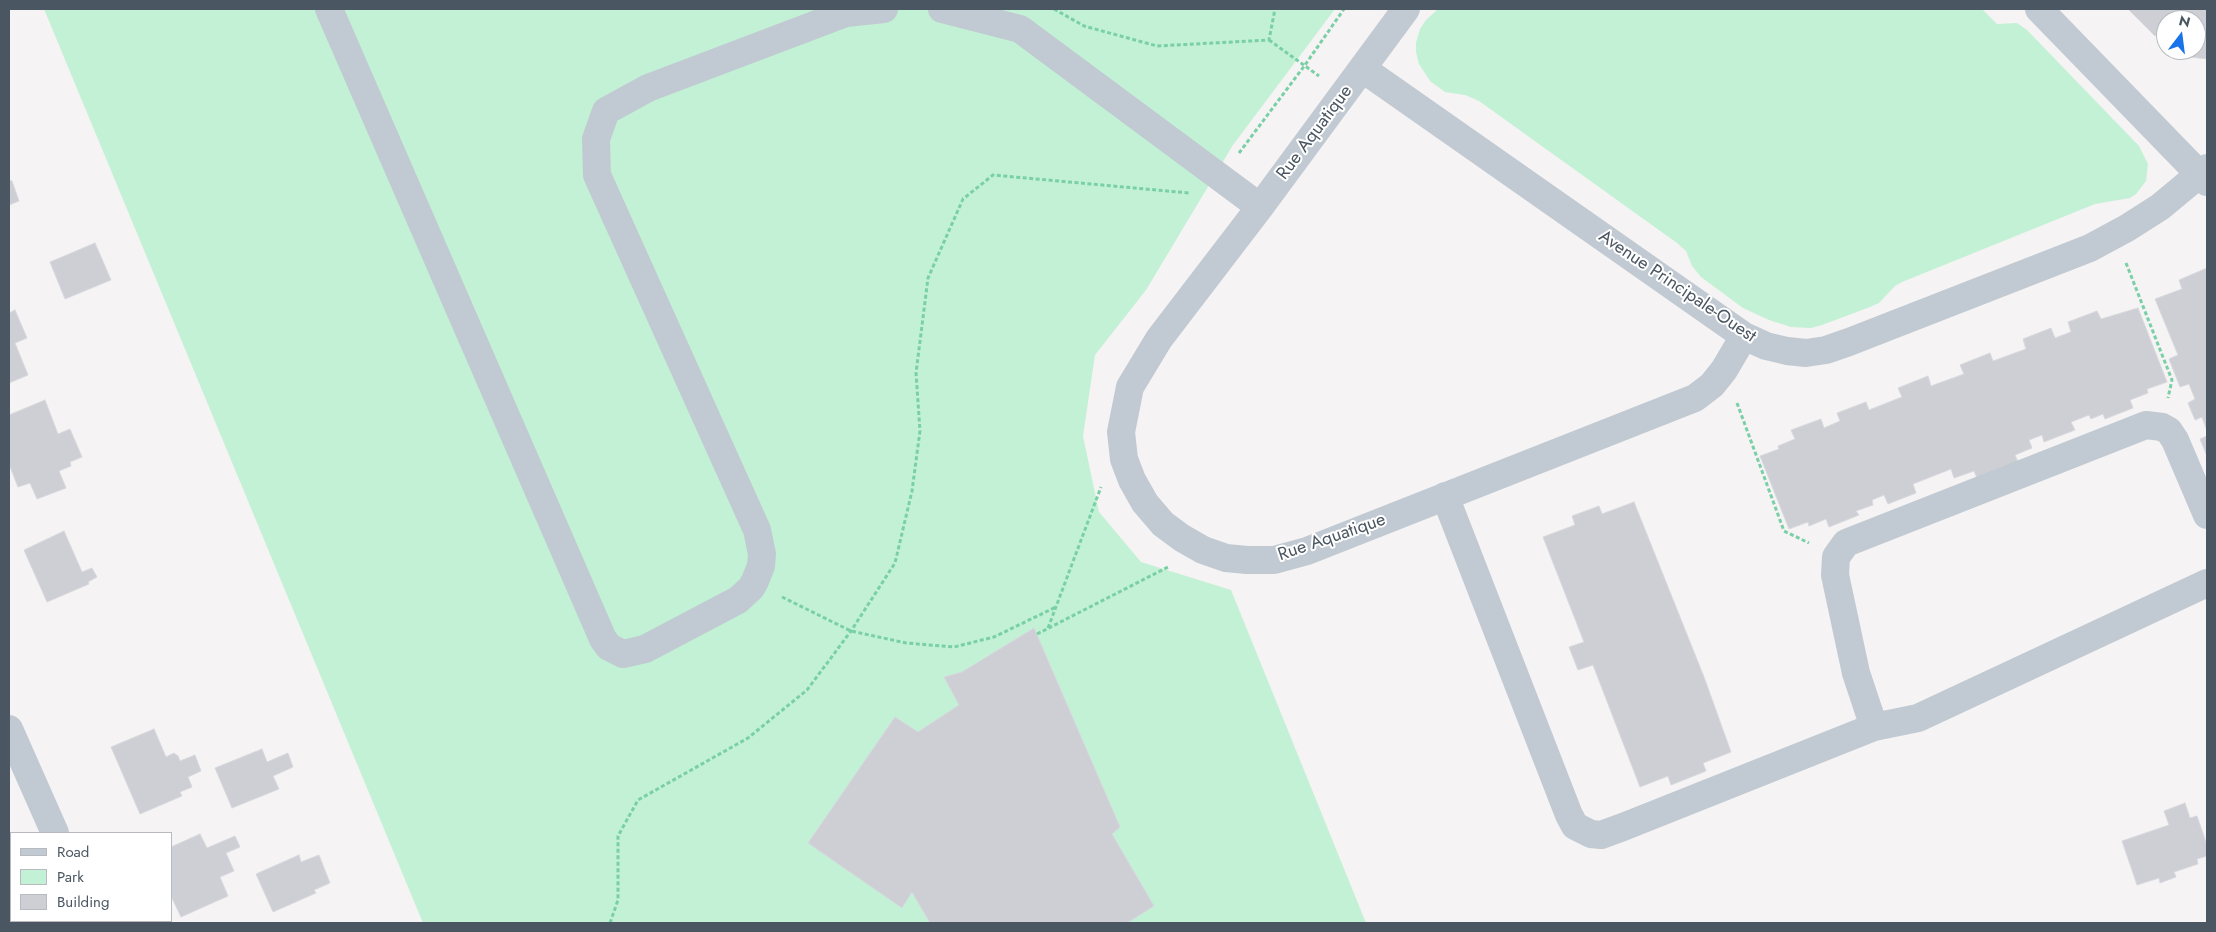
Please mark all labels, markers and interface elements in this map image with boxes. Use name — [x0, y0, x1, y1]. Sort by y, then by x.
north arrow — [2156, 10, 2206, 60]
text: N — [2177, 10, 2193, 33]
street label: Rue Aquatique — [1273, 82, 1357, 184]
street label: Avenue Principale-Ouest — [1594, 226, 1760, 348]
street label: Rue Aquatique — [1275, 509, 1389, 567]
legend — [10, 832, 172, 922]
text: Road — [57, 841, 89, 863]
text: Park — [57, 866, 84, 888]
text: Building — [57, 891, 109, 913]

